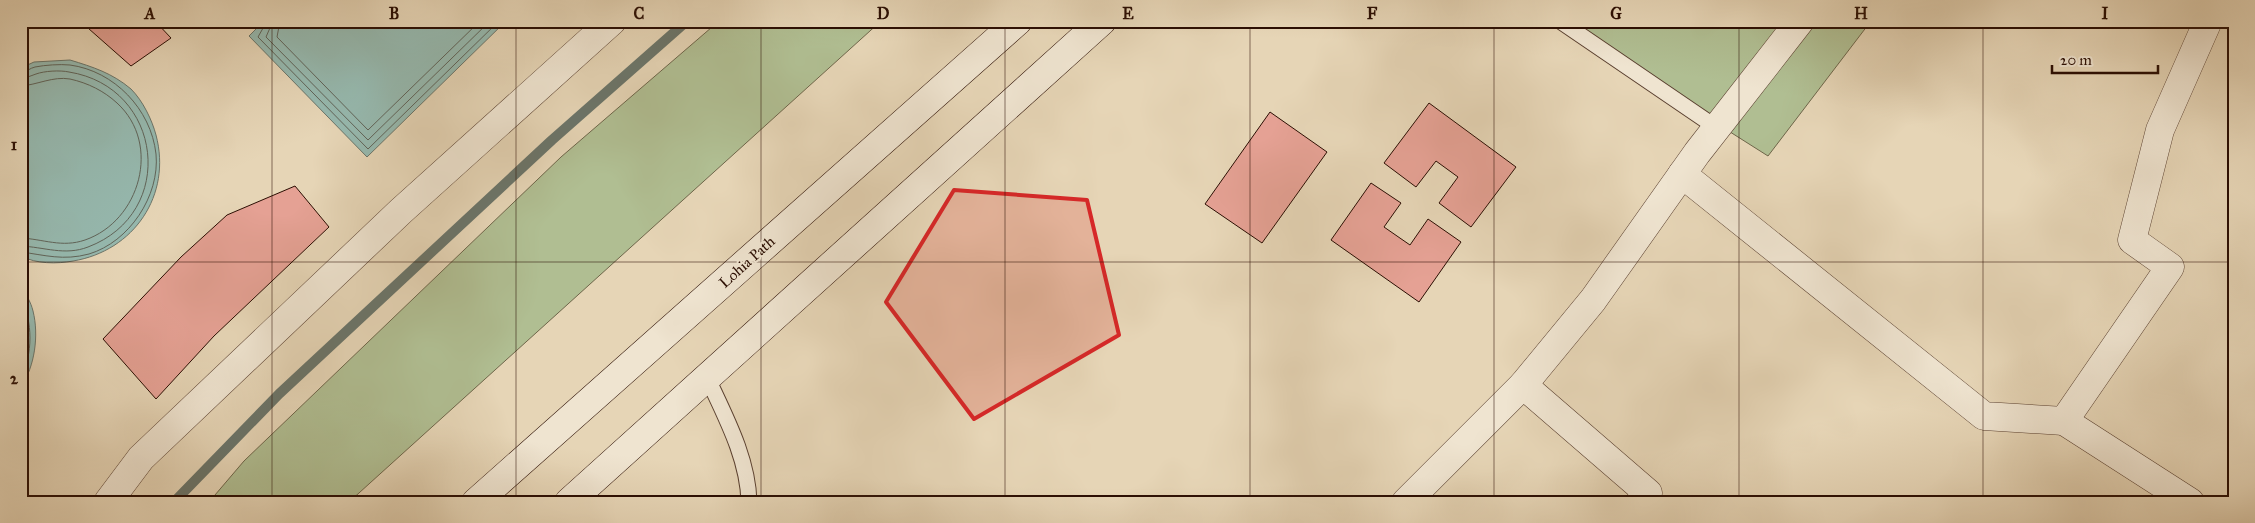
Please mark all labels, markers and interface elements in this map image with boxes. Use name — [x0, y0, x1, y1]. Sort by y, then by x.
text: A — [144, 4, 156, 23]
text: B — [389, 4, 399, 23]
text: C — [634, 4, 645, 23]
text: D — [877, 4, 890, 23]
text: E — [1122, 4, 1134, 23]
text: F — [1367, 4, 1378, 23]
text: G — [1610, 4, 1622, 23]
text: H — [1854, 4, 1868, 23]
text: I — [2102, 4, 2109, 23]
scale bar — [2052, 42, 2159, 74]
text: 20 m — [2060, 51, 2092, 69]
text: 1 — [11, 135, 18, 154]
street label: Lohia Path — [715, 232, 779, 292]
text: 2 — [10, 369, 19, 388]

